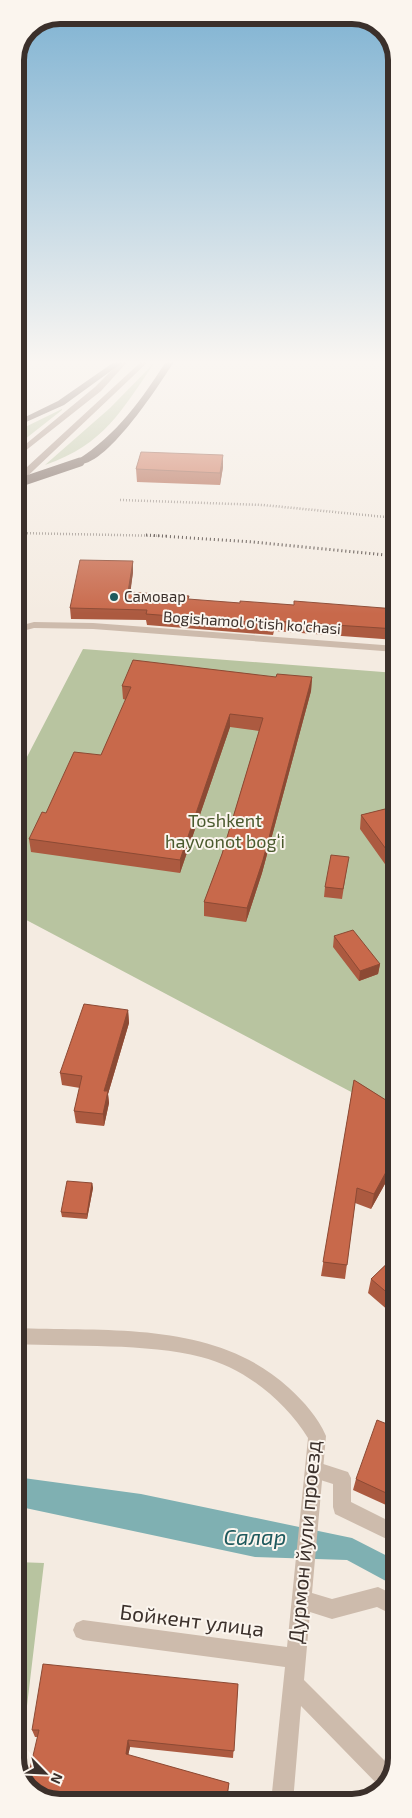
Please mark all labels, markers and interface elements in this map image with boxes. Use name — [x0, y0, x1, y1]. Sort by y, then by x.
place label: Самовар — [124, 587, 186, 605]
marker: Самовар — [108, 591, 120, 603]
street label: Bogishamol o'tish ko'chasi — [163, 607, 342, 637]
park label: Toshkent hayvonot bogʻi — [165, 809, 285, 852]
street label: Дурмон йули проезд — [282, 1439, 326, 1645]
water label: Салар — [224, 1523, 286, 1549]
street label: Бойкент улица — [118, 1598, 266, 1642]
north arrow — [20, 1748, 70, 1798]
text: N — [48, 1770, 67, 1787]

